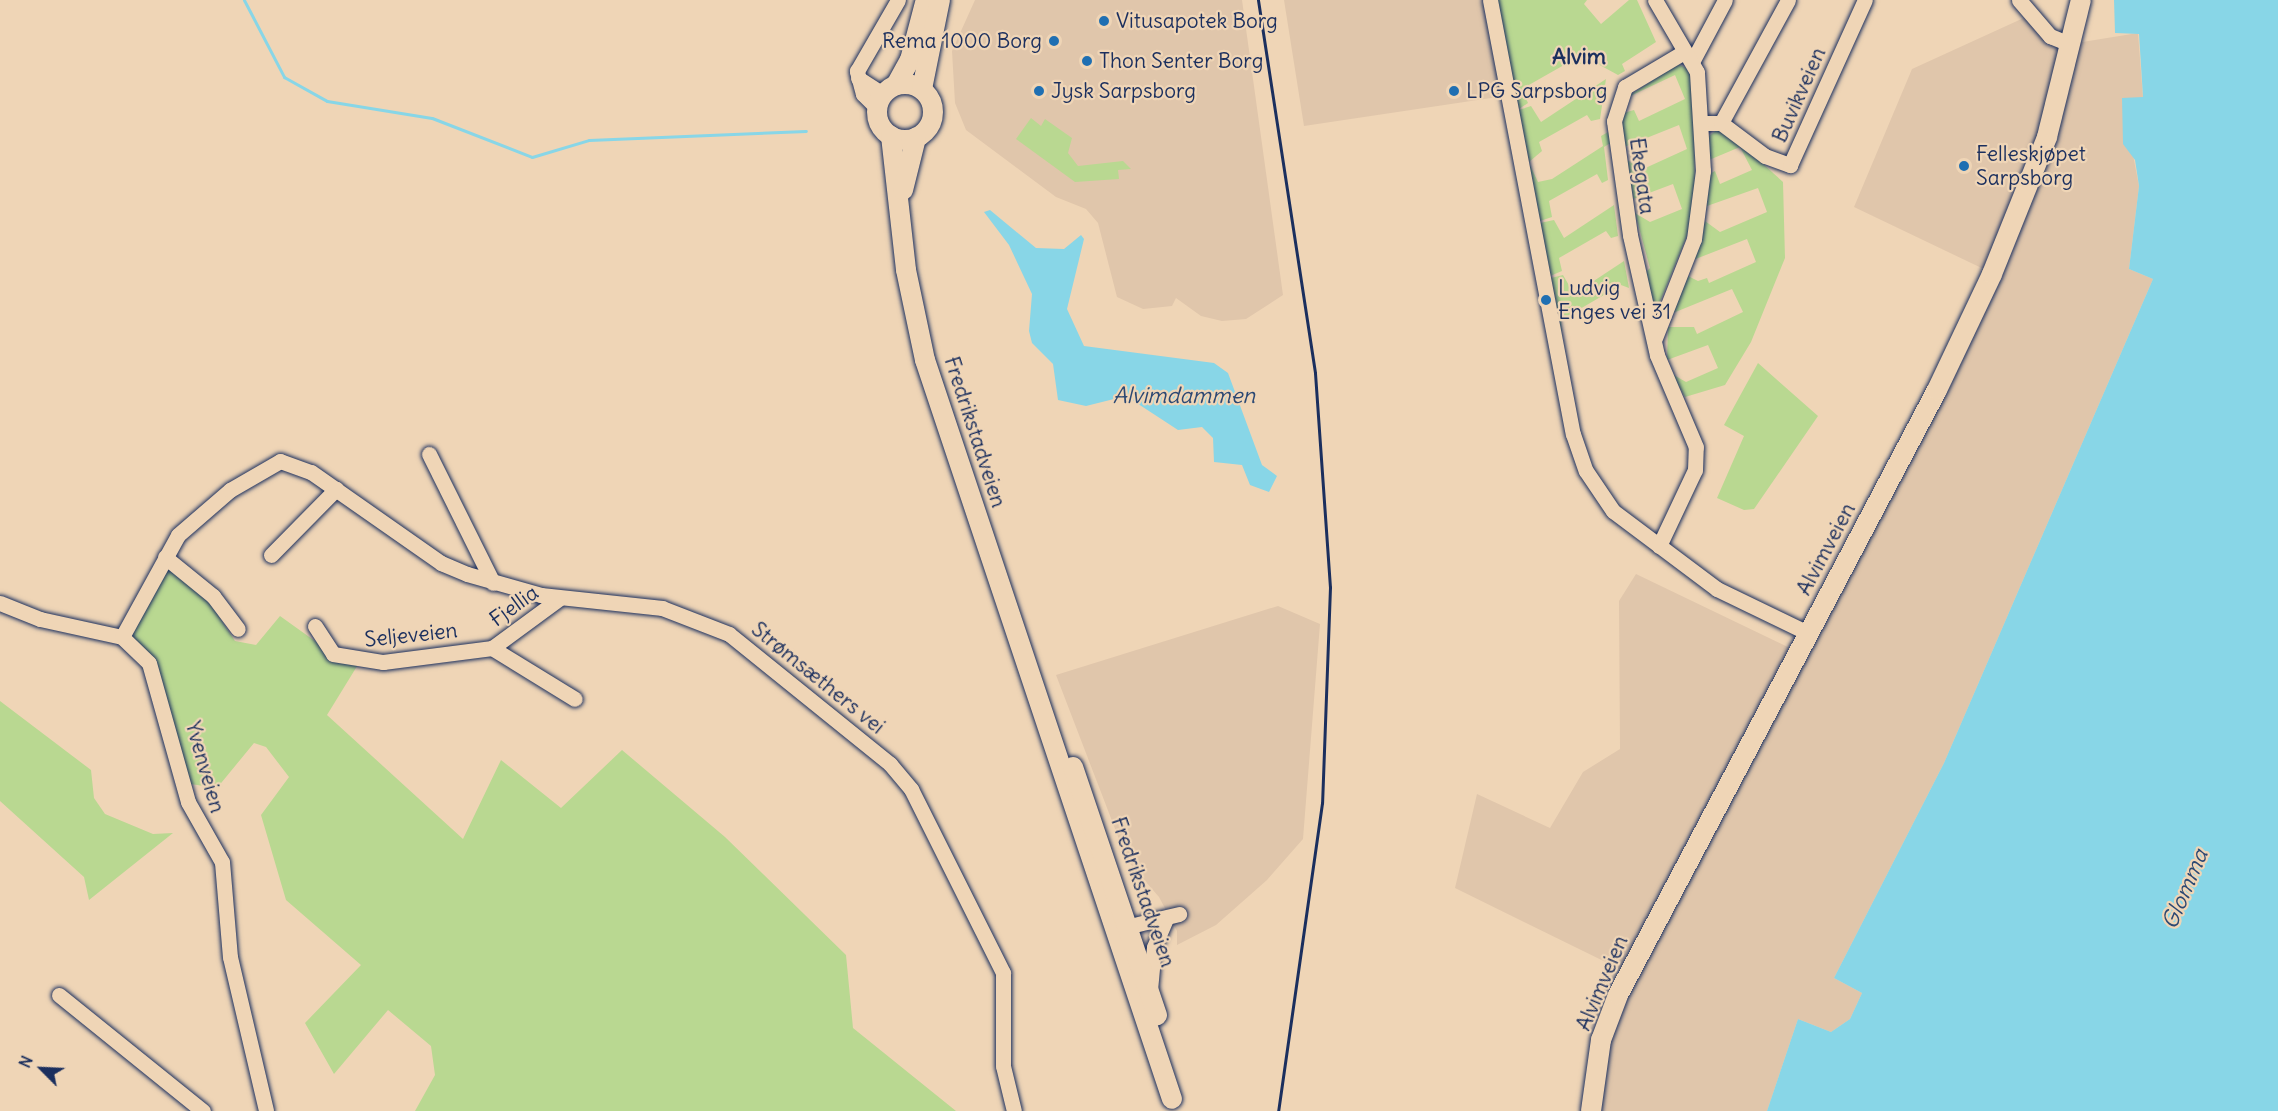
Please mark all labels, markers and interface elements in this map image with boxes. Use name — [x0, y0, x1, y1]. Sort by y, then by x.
place label: Vitusapotek Borg — [1116, 8, 1278, 34]
marker: Vitusapotek Borg — [1097, 14, 1111, 28]
place label: Rema 1000 Borg — [882, 28, 1042, 54]
marker: Rema 1000 Borg — [1047, 34, 1061, 48]
district label: Alvim — [1552, 44, 1606, 70]
street label: Buvikveien — [1767, 44, 1831, 146]
place label: Thon Senter Borg — [1099, 48, 1263, 74]
marker: Thon Senter Borg — [1080, 54, 1094, 68]
place label: Jysk Sarpsborg — [1051, 78, 1196, 104]
place label: LPG Sarpsborg — [1466, 78, 1607, 104]
marker: Jysk Sarpsborg — [1032, 84, 1046, 98]
marker: LPG Sarpsborg — [1447, 84, 1461, 98]
street label: Ekegata — [1624, 136, 1660, 216]
place label: Felleskjøpet Sarpsborg — [1976, 141, 2086, 191]
marker: Felleskjøpet Sarpsborg — [1957, 159, 1971, 173]
place label: Ludvig Enges vei 31 — [1558, 275, 1671, 325]
marker: Ludvig Enges vei 31 — [1539, 293, 1553, 307]
street label: Fredrikstadveien — [939, 353, 1011, 511]
water label: Alvimdammen — [1113, 383, 1255, 409]
street label: Alvimveien — [1791, 498, 1861, 600]
street label: Fjellia — [485, 580, 543, 632]
street label: Strømsæthers vei — [746, 617, 890, 739]
street label: Seljeveien — [363, 618, 459, 652]
street label: Yvenveien — [180, 718, 230, 816]
street label: Fredrikstadveien — [1106, 814, 1180, 970]
water label: Glomma — [2156, 845, 2214, 933]
street label: Alvimveien — [1571, 932, 1633, 1034]
north arrow — [12, 1039, 72, 1099]
text: N — [14, 1053, 37, 1071]

